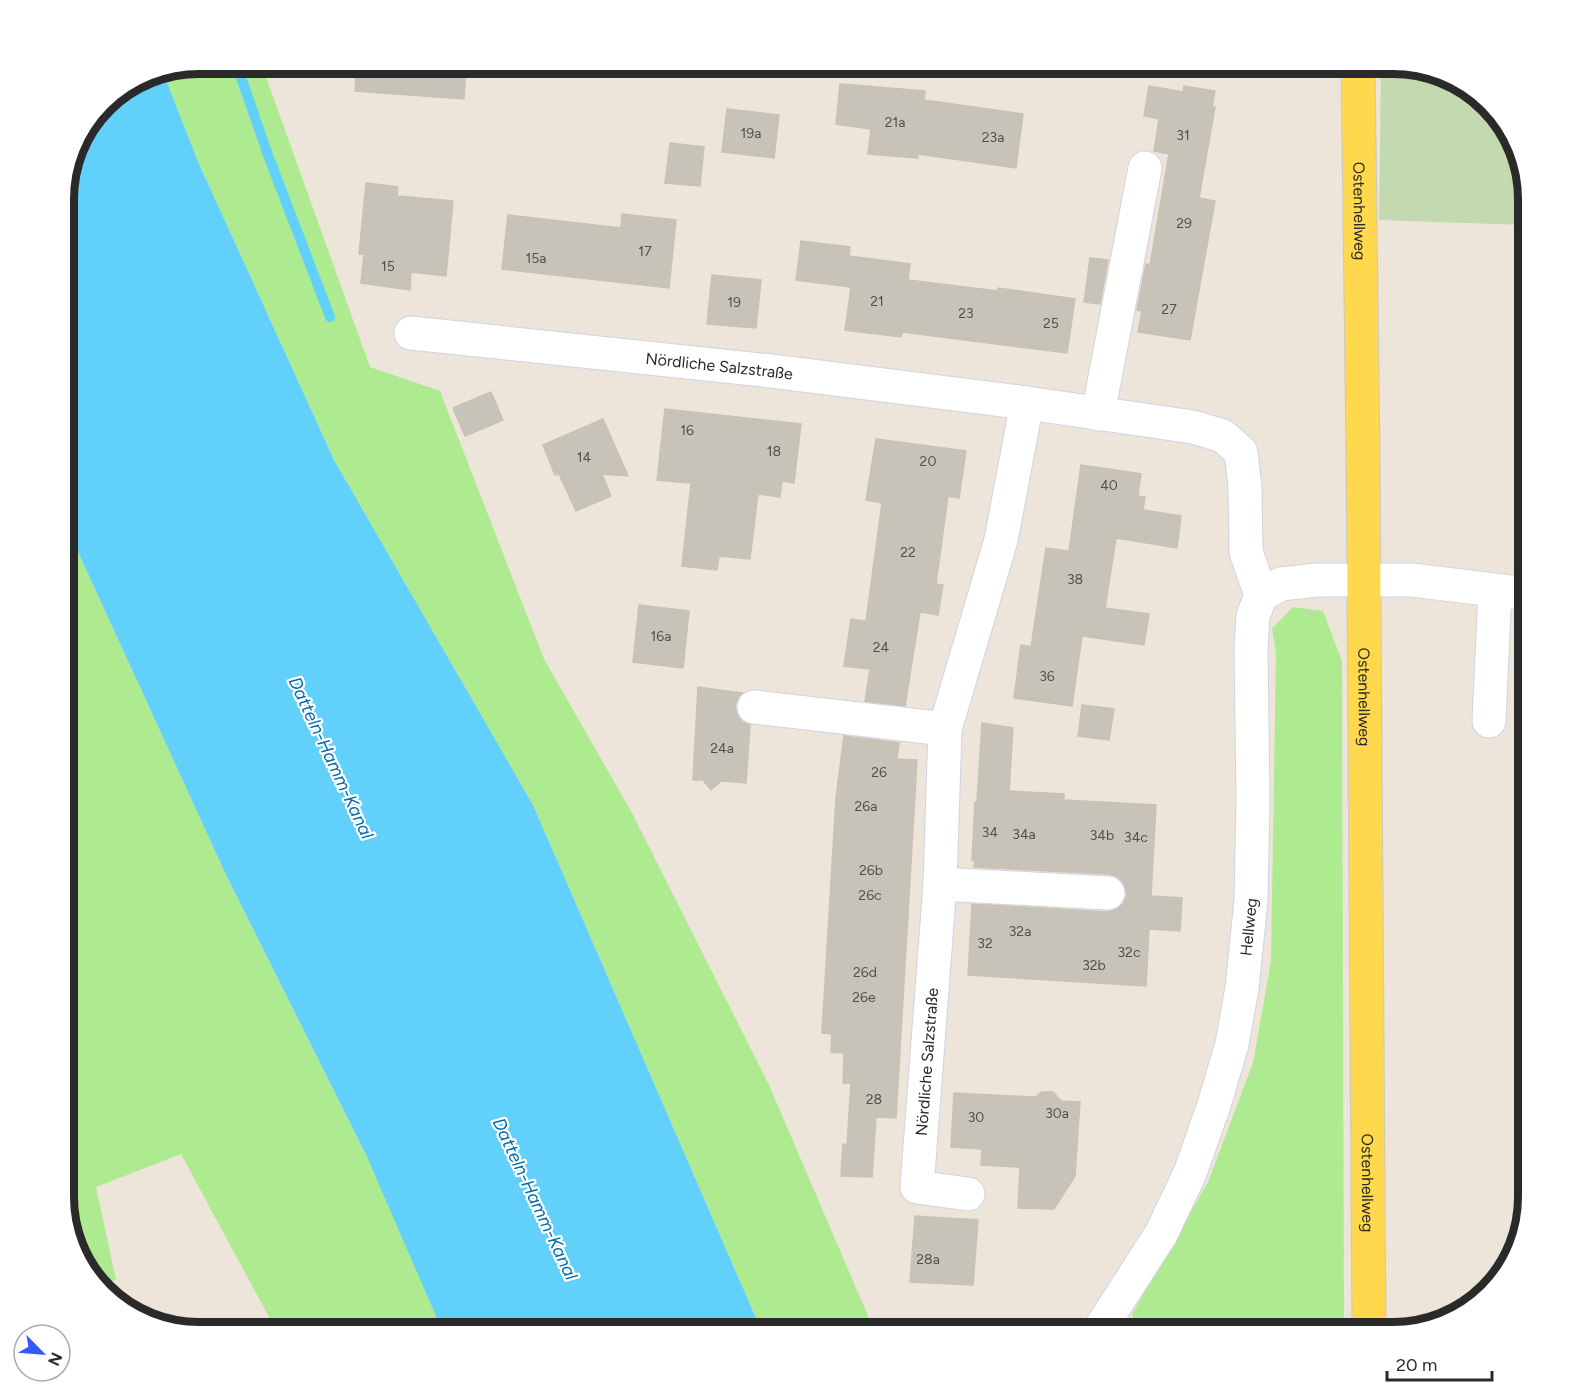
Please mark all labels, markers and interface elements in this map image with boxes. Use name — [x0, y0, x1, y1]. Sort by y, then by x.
house number: 21a — [885, 114, 905, 131]
house number: 19a — [741, 125, 761, 142]
house number: 31 — [1176, 127, 1190, 144]
house number: 23a — [982, 129, 1004, 146]
street label: Ostenhellweg — [1349, 161, 1370, 261]
house number: 29 — [1176, 215, 1192, 232]
house number: 17 — [638, 243, 652, 260]
house number: 15a — [526, 250, 546, 267]
house number: 15 — [381, 258, 395, 275]
house number: 21 — [870, 293, 884, 310]
house number: 19 — [727, 294, 741, 311]
house number: 27 — [1161, 301, 1177, 318]
house number: 23 — [958, 305, 974, 322]
house number: 25 — [1043, 315, 1059, 332]
street label: Nördliche Salzstraße — [644, 349, 794, 384]
house number: 16 — [680, 422, 694, 439]
house number: 18 — [767, 443, 781, 460]
house number: 14 — [577, 449, 592, 466]
house number: 20 — [920, 453, 936, 470]
house number: 40 — [1100, 477, 1118, 494]
house number: 22 — [900, 544, 916, 561]
house number: 38 — [1067, 571, 1083, 588]
house number: 16a — [651, 628, 671, 645]
house number: 24 — [873, 639, 890, 656]
street label: Ostenhellweg — [1354, 647, 1374, 746]
house number: 36 — [1039, 668, 1055, 685]
water label: Datteln-Hamm-Kanal — [284, 673, 379, 844]
house number: 24a — [710, 740, 734, 757]
house number: 26 — [871, 764, 887, 781]
house number: 26a — [855, 798, 877, 815]
house number: 34 — [982, 824, 998, 841]
house number: 34a — [1012, 826, 1036, 843]
house number: 34b — [1090, 827, 1114, 844]
house number: 34c — [1124, 829, 1148, 846]
house number: 26b — [859, 862, 883, 879]
house number: 26c — [858, 887, 882, 904]
street label: Hellweg — [1236, 897, 1261, 957]
house number: 32a — [1009, 923, 1031, 940]
house number: 32 — [977, 935, 993, 952]
house number: 32c — [1117, 944, 1141, 961]
house number: 32b — [1082, 957, 1106, 974]
house number: 26d — [853, 964, 877, 981]
street label: Nördliche Salzstraße — [912, 987, 942, 1137]
house number: 26e — [852, 989, 876, 1006]
house number: 28 — [866, 1091, 882, 1108]
house number: 30a — [1045, 1105, 1069, 1122]
house number: 30 — [968, 1109, 984, 1126]
water label: Datteln-Hamm-Kanal — [488, 1114, 583, 1285]
street label: Ostenhellweg — [1358, 1133, 1377, 1232]
house number: 28a — [916, 1251, 940, 1268]
north arrow — [12, 1323, 72, 1383]
scale bar — [1387, 1344, 1492, 1382]
text: N — [44, 1350, 66, 1369]
text: 20 m — [1396, 1354, 1437, 1376]

